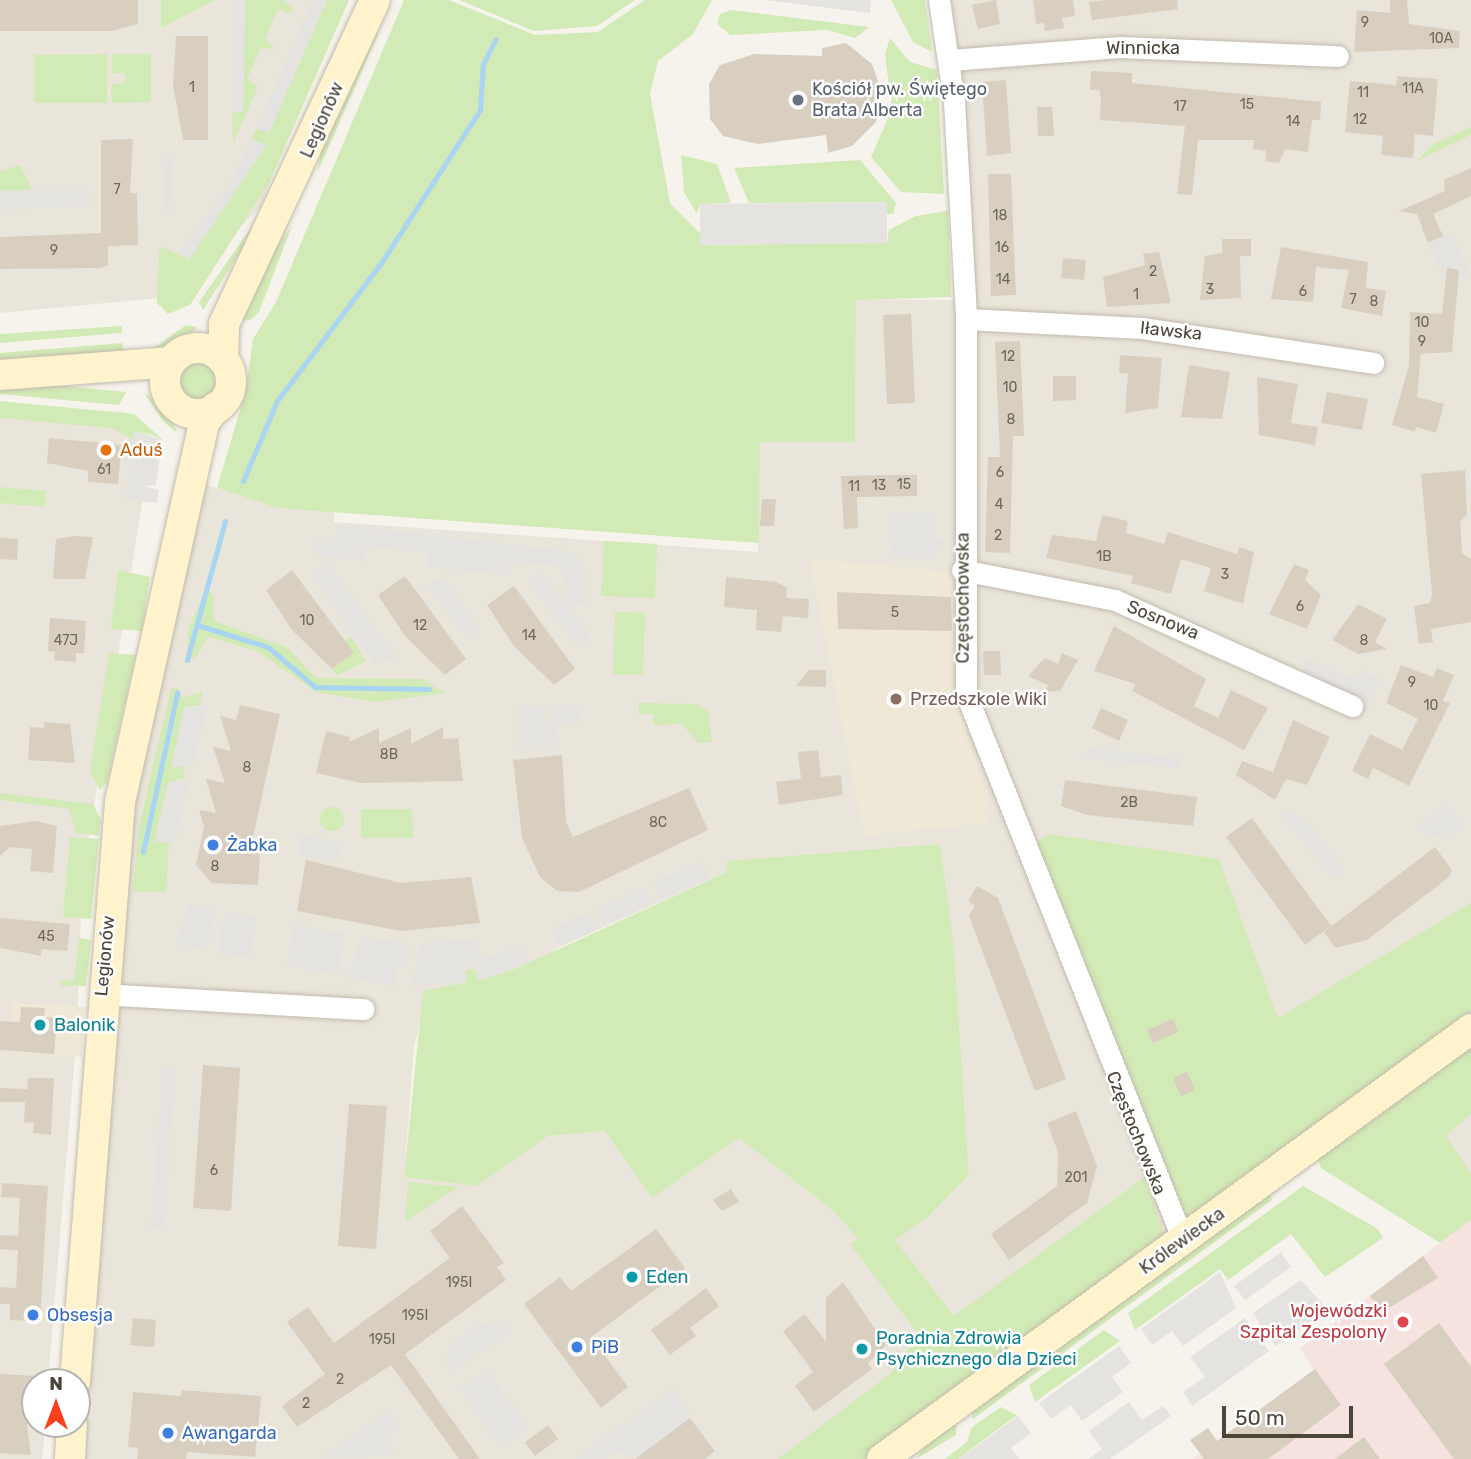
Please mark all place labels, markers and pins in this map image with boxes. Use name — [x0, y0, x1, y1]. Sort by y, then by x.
place label: Kościół pw. Świętego Brata Alberta — [812, 79, 987, 122]
marker: Kościół pw. Świętego Brata Alberta — [790, 92, 806, 108]
place label: Aduś — [120, 439, 163, 461]
marker: Aduś — [98, 442, 114, 458]
place label: Przedszkole Wiki — [910, 688, 1047, 710]
marker: Przedszkole Wiki — [888, 691, 904, 707]
place label: Żabka — [227, 834, 277, 856]
marker: Żabka — [205, 837, 221, 853]
place label: Balonik — [54, 1014, 115, 1036]
marker: Balonik — [32, 1017, 48, 1033]
place label: Eden — [646, 1266, 689, 1288]
marker: Eden — [624, 1269, 640, 1285]
place label: Wojewódzki Szpital Zespolony — [1240, 1301, 1387, 1344]
place label: Obsesja — [47, 1304, 113, 1326]
marker: Obsesja — [25, 1307, 41, 1323]
marker: Wojewódzki Szpital Zespolony — [1393, 1312, 1413, 1332]
place label: Poradnia Zdrowia Psychicznego dla Dzieci — [876, 1328, 1077, 1370]
place label: PiB — [591, 1336, 619, 1358]
marker: PiB — [569, 1339, 585, 1355]
marker: Poradnia Zdrowia Psychicznego dla Dzieci — [854, 1341, 870, 1357]
place label: Awangarda — [182, 1422, 277, 1444]
marker: Awangarda — [160, 1425, 176, 1441]

